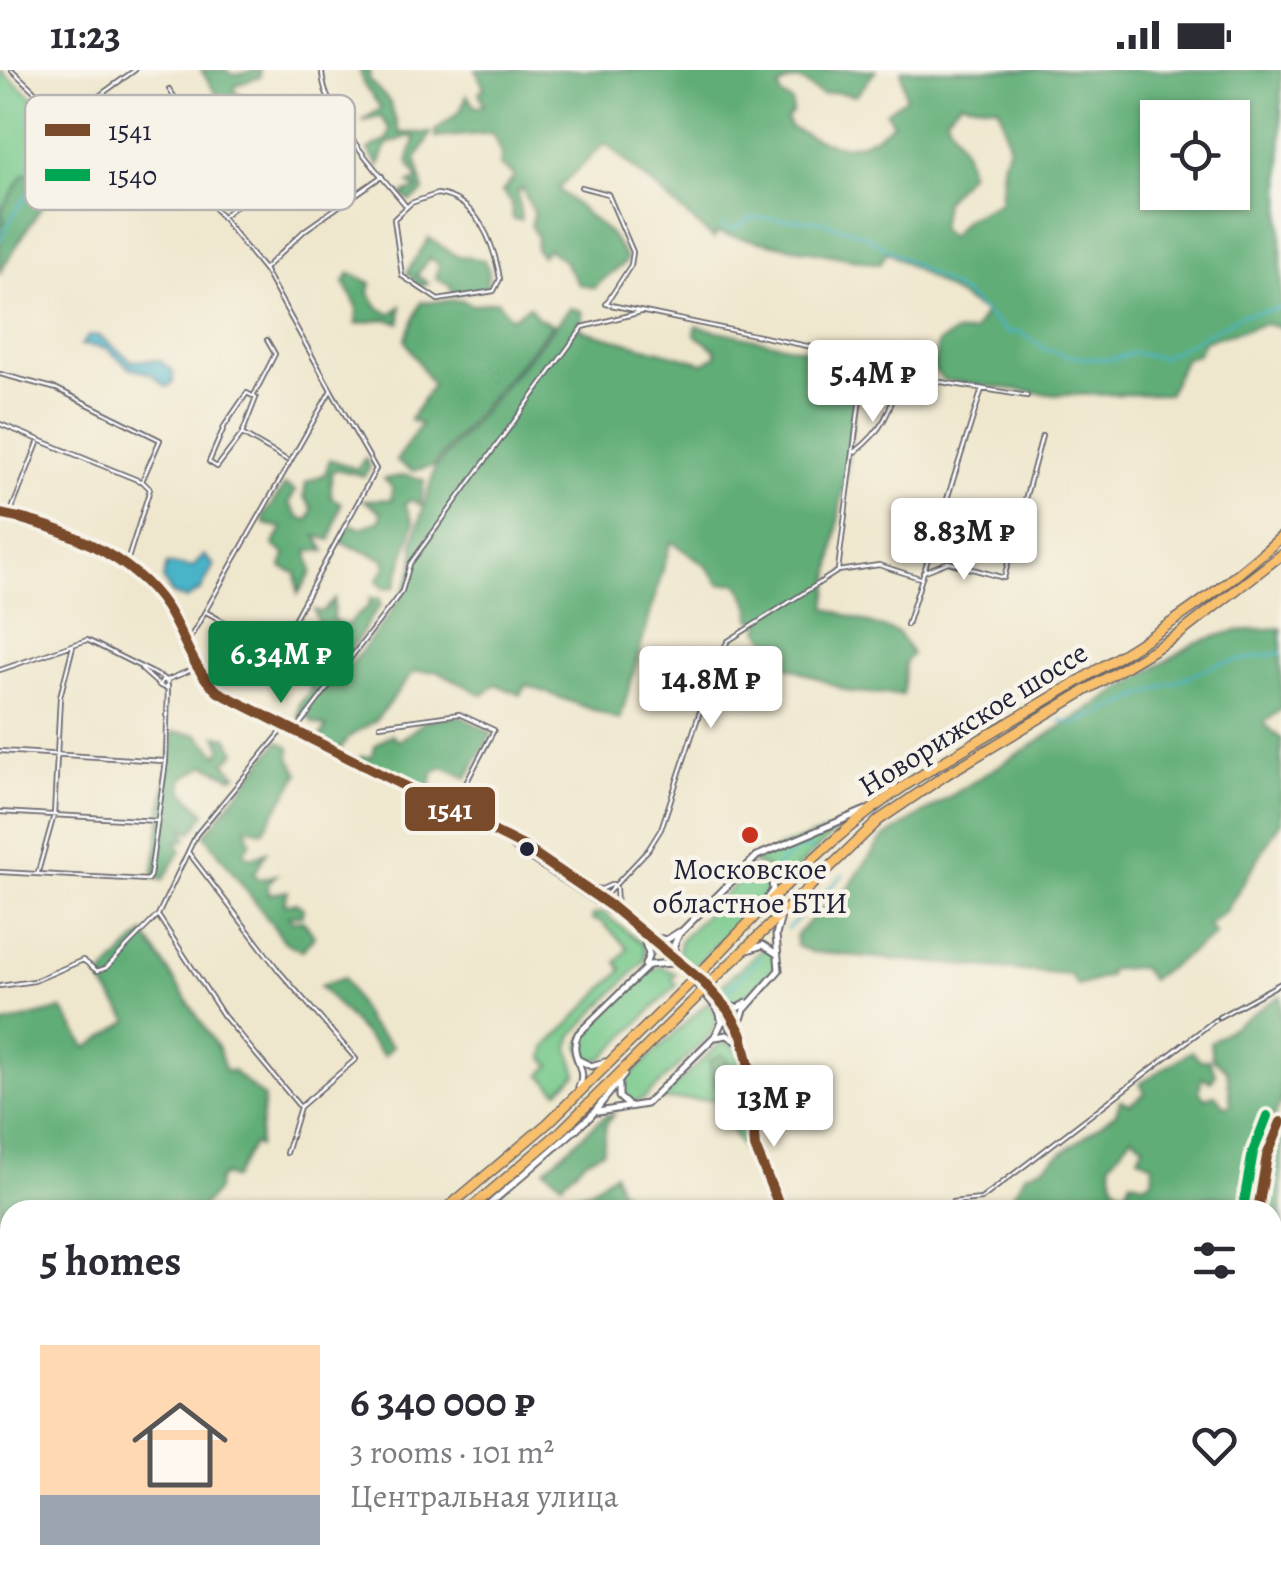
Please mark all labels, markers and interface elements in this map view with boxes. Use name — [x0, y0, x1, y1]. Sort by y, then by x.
text: 11:23 — [50, 9, 121, 61]
legend — [25, 95, 355, 210]
map controls — [1140, 100, 1250, 210]
button: locate — [1140, 100, 1250, 210]
text: 1541 — [108, 112, 152, 150]
text: 1540 — [108, 157, 157, 195]
pin: 5.4M ₽ — [792, 340, 954, 425]
text: 5.4M ₽ — [830, 350, 916, 394]
pin: 8.83M ₽ — [872, 498, 1056, 583]
text: 8.83M ₽ — [913, 508, 1015, 552]
pin: 6.34M ₽ — [189, 621, 373, 706]
text: 6.34M ₽ — [230, 631, 332, 675]
street label: Новорижское шоссе — [851, 632, 1095, 806]
pin: 14.8M ₽ — [619, 646, 803, 731]
text: 14.8M ₽ — [661, 656, 761, 700]
line badge: 1541 — [403, 785, 497, 833]
text: 1541 — [427, 791, 473, 829]
marker: Московское областное БТИ — [739, 824, 761, 846]
unlabelled marker — [517, 839, 537, 859]
place label: Московское областное БТИ — [652, 849, 848, 923]
pin: 13M ₽ — [704, 1065, 844, 1150]
text: 13M ₽ — [737, 1075, 811, 1119]
text: 5 homes — [40, 1232, 181, 1289]
icon: filters — [1187, 1233, 1242, 1288]
text: 6 340 000 ₽ — [350, 1373, 535, 1430]
icon: home — [120, 1385, 240, 1505]
icon: heart — [1187, 1418, 1242, 1473]
text: 3 rooms · 101 m² — [350, 1430, 554, 1474]
text: Центральная улица — [350, 1474, 619, 1518]

